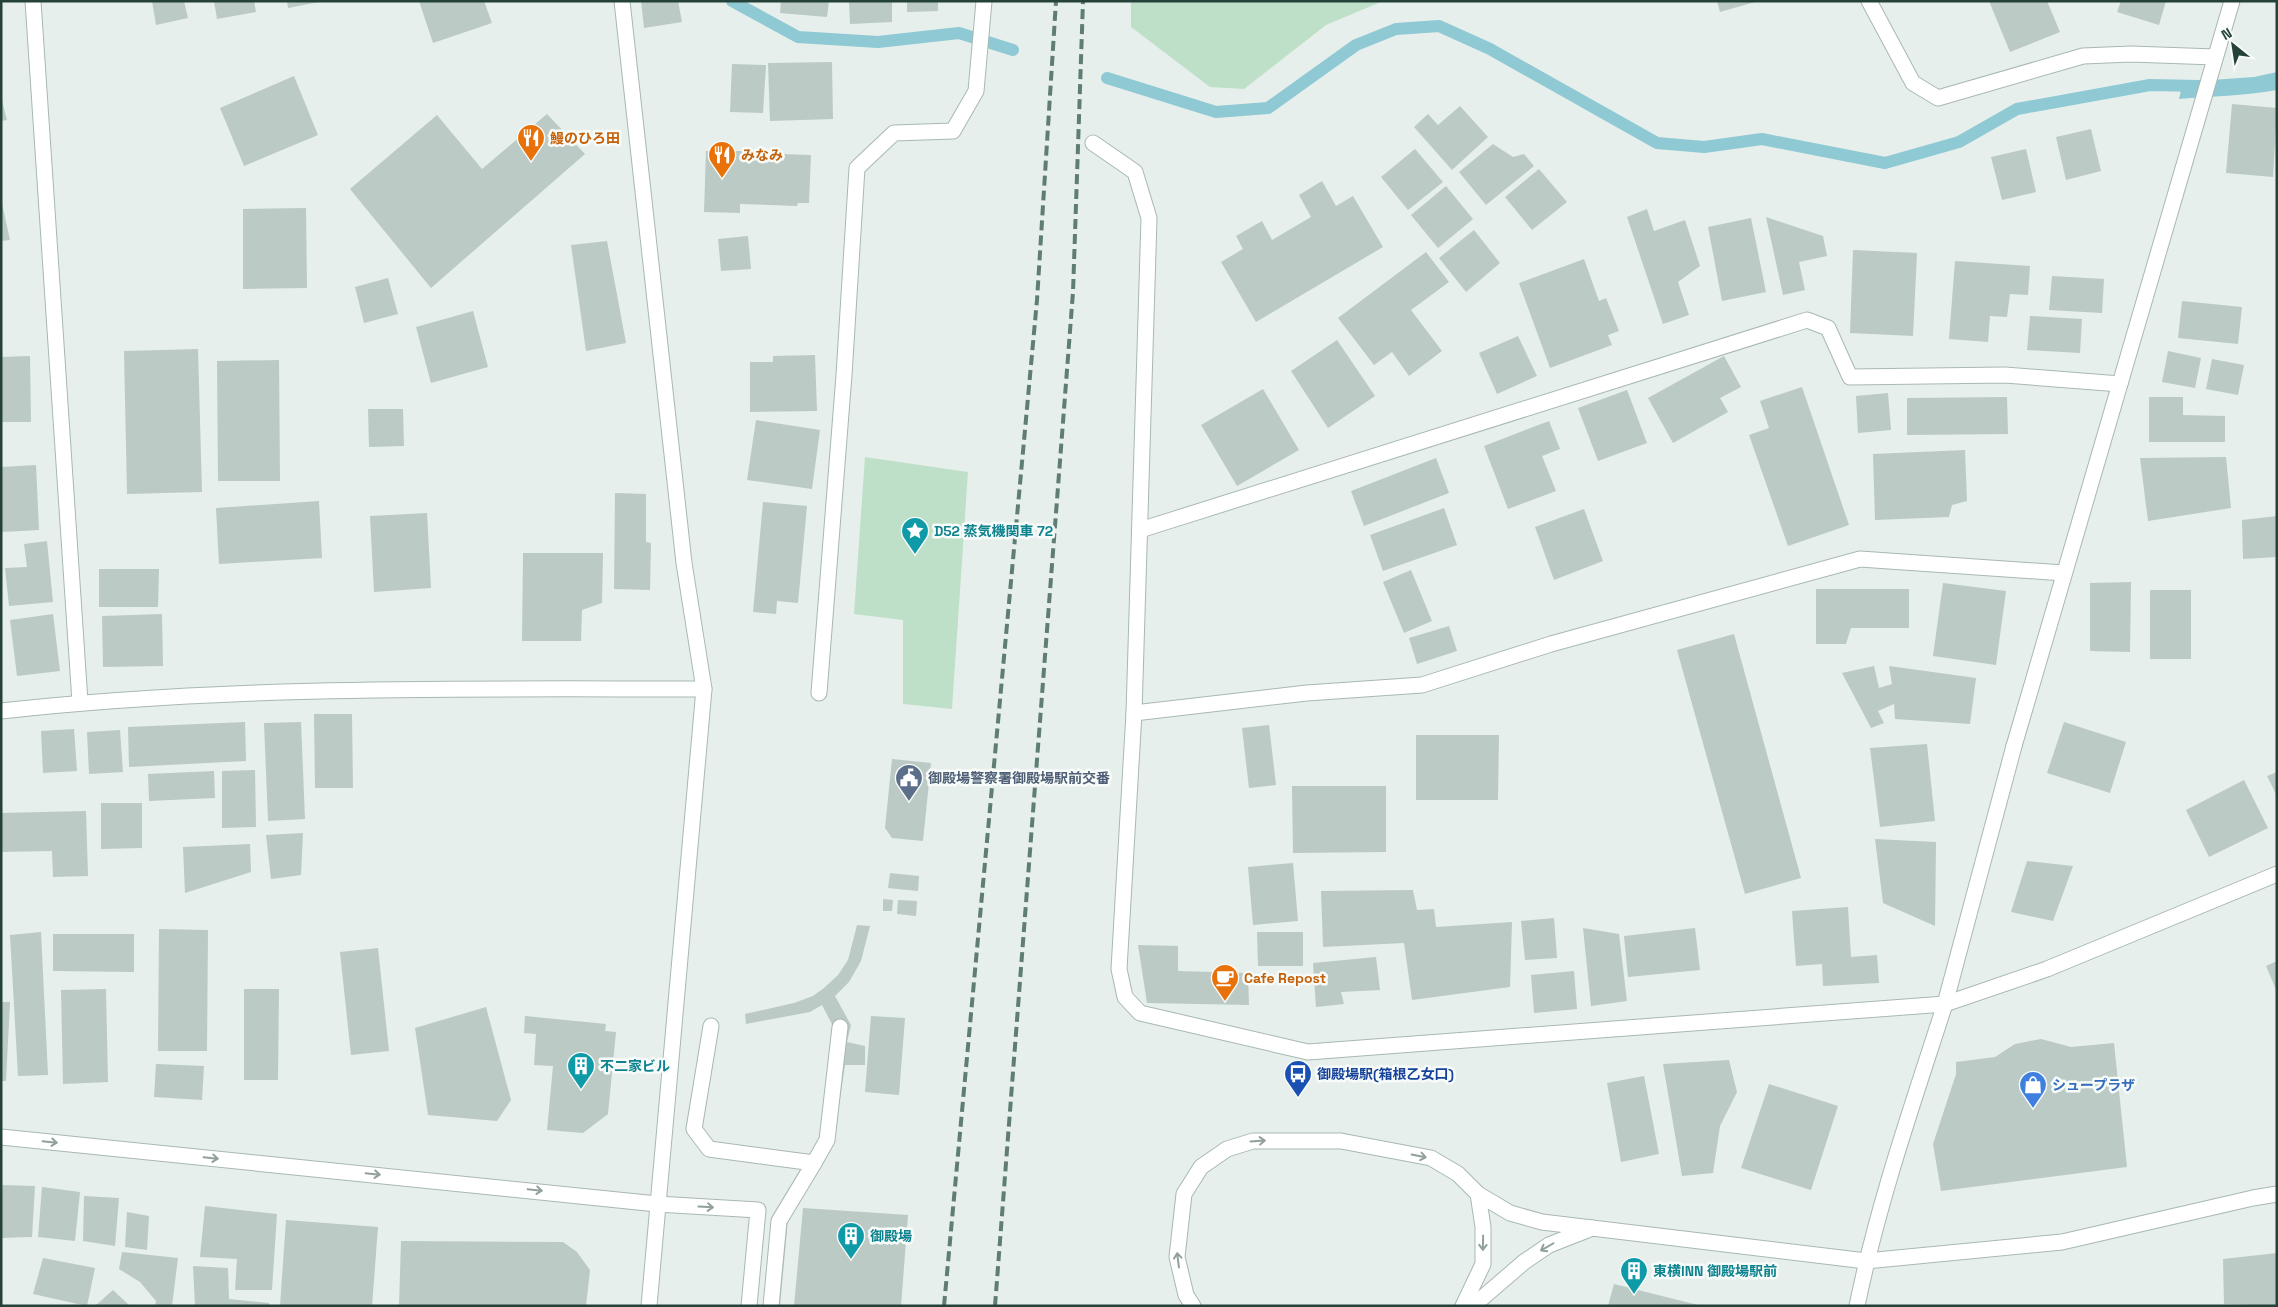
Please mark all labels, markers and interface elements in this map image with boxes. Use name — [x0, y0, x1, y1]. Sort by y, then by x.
north arrow — [2208, 20, 2258, 70]
text: N — [2218, 24, 2235, 44]
restaurant icon: 鰻のひろ田 — [516, 123, 546, 162]
place label: 鰻のひろ田 — [550, 129, 620, 147]
restaurant icon: みなみ — [707, 140, 737, 179]
place label: みなみ — [741, 146, 783, 164]
place icon: D52 蒸気機関車 72 — [900, 516, 930, 555]
place label: D52 蒸気機関車 72 — [934, 522, 1053, 540]
public building icon: 御殿場警察署御殿場駅前交番 — [894, 763, 924, 802]
place label: 御殿場警察署御殿場駅前交番 — [928, 769, 1110, 787]
cafe icon: Cafe Repost — [1210, 963, 1240, 1002]
place label: Cafe Repost — [1244, 969, 1326, 987]
building icon: 不二家ビル — [566, 1051, 596, 1090]
place label: 不二家ビル — [600, 1057, 670, 1075]
bus stop icon: 御殿場駅(箱根乙女口) — [1283, 1059, 1313, 1098]
place label: 御殿場駅(箱根乙女口) — [1317, 1065, 1454, 1083]
shop icon: シュープラザ — [2018, 1070, 2048, 1109]
place label: シュープラザ — [2052, 1076, 2135, 1094]
one-way arrow — [41, 1137, 57, 1147]
one-way arrow — [1249, 1137, 1265, 1146]
one-way arrow — [1410, 1152, 1426, 1161]
one-way arrow — [203, 1153, 219, 1163]
one-way arrow — [365, 1169, 381, 1179]
one-way arrow — [527, 1185, 543, 1195]
one-way arrow — [698, 1202, 714, 1211]
building icon: 御殿場 — [836, 1221, 866, 1260]
place label: 御殿場 — [870, 1227, 912, 1245]
one-way arrow — [1478, 1234, 1488, 1251]
one-way arrow — [1539, 1242, 1554, 1252]
one-way arrow — [1173, 1253, 1183, 1269]
building icon: 東横INN 御殿場駅前 — [1619, 1256, 1649, 1295]
place label: 東横INN 御殿場駅前 — [1653, 1262, 1777, 1280]

